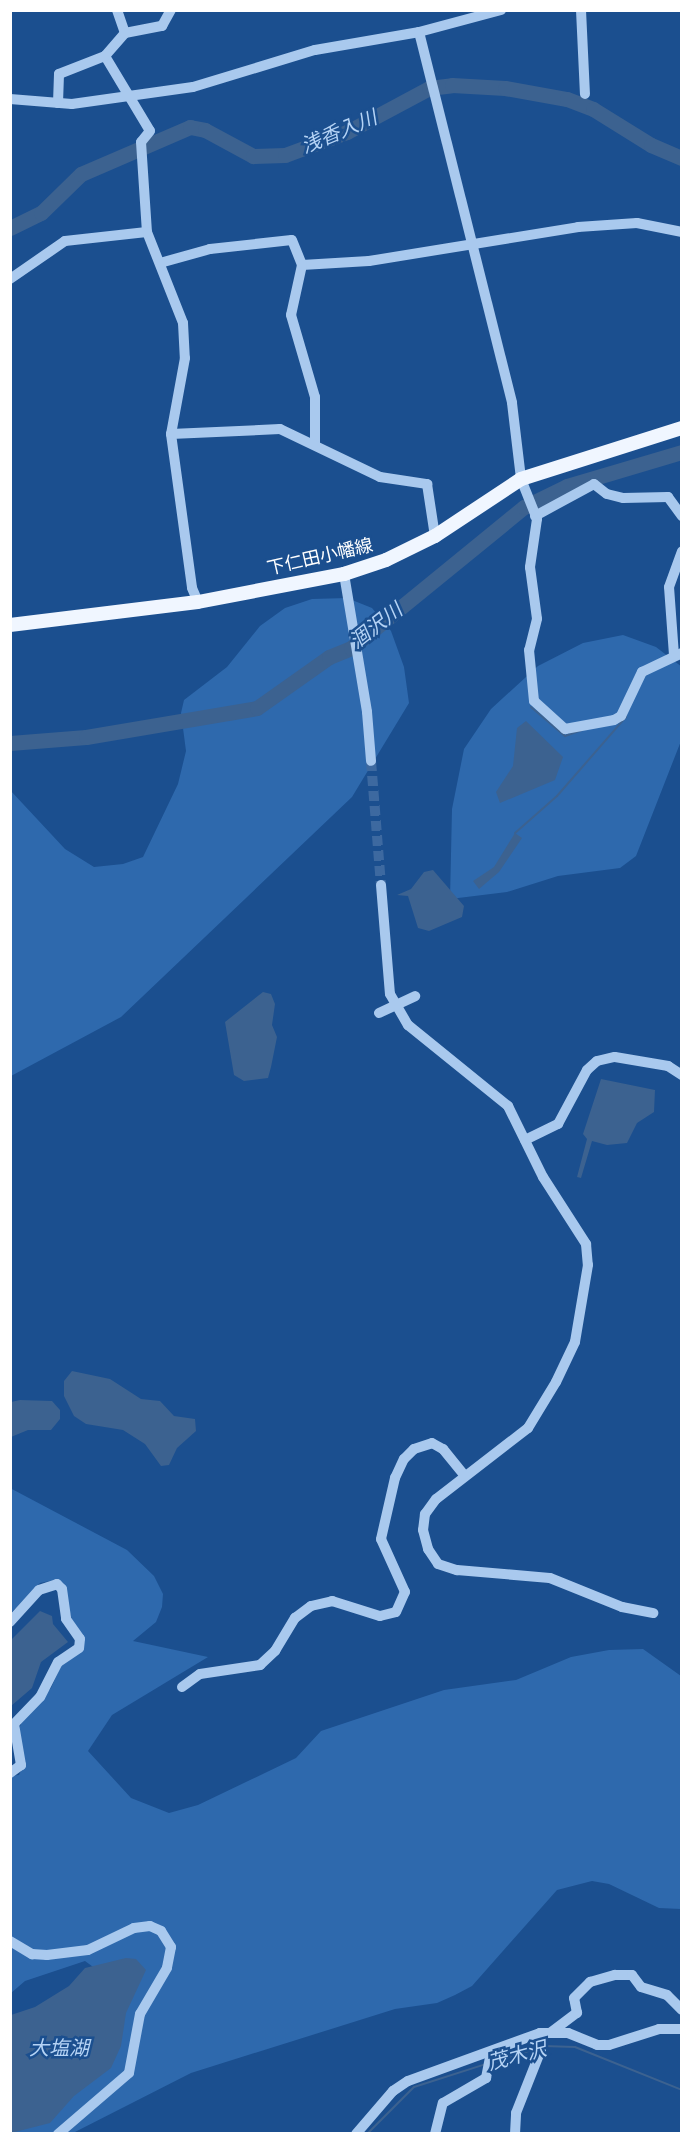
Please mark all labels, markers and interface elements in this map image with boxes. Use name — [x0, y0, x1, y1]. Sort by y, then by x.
water label: 浅香入川 — [297, 105, 381, 159]
street label: 下仁田小幡線 — [265, 534, 375, 580]
water label: 涸沢川 — [345, 598, 407, 654]
water label: 大塩湖 — [29, 2036, 89, 2060]
water label: 茂木沢 — [485, 2037, 549, 2075]

